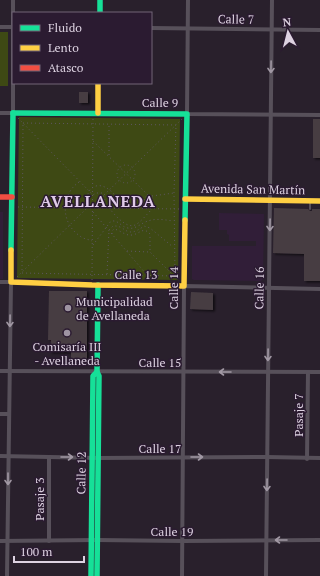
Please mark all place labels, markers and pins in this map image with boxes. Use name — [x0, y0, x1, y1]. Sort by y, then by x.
place label: Municipalidad de Avellaneda — [76, 294, 153, 323]
marker: Municipalidad de Avellaneda — [63, 303, 73, 313]
marker: Comisaría III - Avellaneda — [62, 328, 72, 338]
place label: Comisaría III - Avellaneda — [32, 339, 102, 368]

